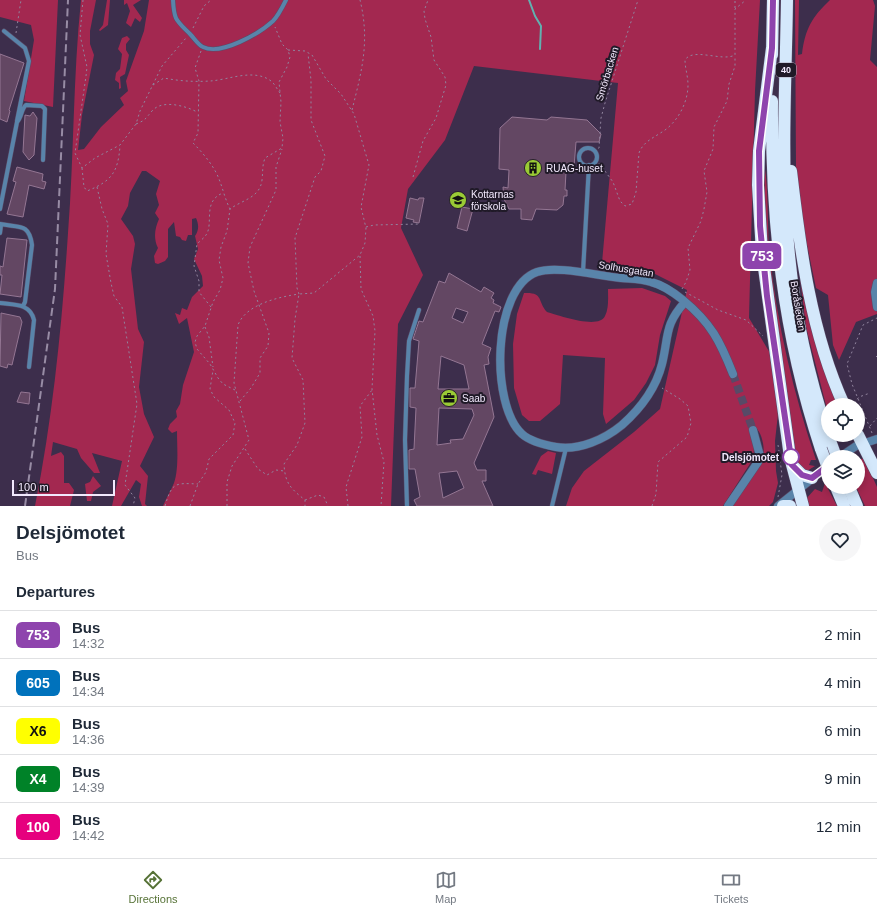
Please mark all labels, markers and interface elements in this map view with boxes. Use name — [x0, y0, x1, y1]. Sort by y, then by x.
street label: Smörbacken — [594, 46, 620, 102]
road number: 40 — [776, 63, 796, 77]
building icon: RUAG-huset — [523, 158, 543, 178]
place label: RUAG-huset — [546, 163, 603, 174]
place label: Kottarnas förskola — [471, 189, 514, 212]
school or university icon: Kottarnas förskola — [448, 190, 468, 210]
line badge: 753 — [739, 243, 785, 269]
text: 753 — [750, 248, 774, 264]
street label: Solhusgatan — [598, 259, 654, 279]
street label: Boråsleden — [789, 280, 807, 332]
office icon: Saab — [439, 388, 459, 408]
place label: Saab — [462, 393, 486, 404]
map controls — [821, 398, 865, 494]
button: locate — [821, 398, 865, 442]
marker: Delsjömotet — [782, 448, 800, 466]
button: layers — [821, 450, 865, 494]
place label: Delsjömotet — [722, 452, 780, 463]
scale bar — [12, 478, 115, 497]
text: 100 m — [18, 481, 49, 493]
button: heart — [819, 519, 861, 561]
text: Delsjömotet — [16, 522, 125, 543]
text: Bus — [16, 548, 38, 563]
text: Departures — [16, 583, 95, 600]
text: Bus — [72, 619, 100, 636]
text: 2 min — [824, 626, 861, 643]
text: 753 — [26, 627, 50, 643]
text: 14:32 — [72, 636, 105, 651]
text: Bus — [72, 667, 100, 684]
text: 4 min — [824, 674, 861, 691]
text: 605 — [26, 675, 50, 691]
text: 14:34 — [72, 684, 105, 699]
text: Bus — [72, 715, 100, 732]
text: 6 min — [824, 722, 861, 739]
text: X6 — [29, 723, 47, 739]
text: 14:36 — [72, 732, 105, 747]
text: Bus — [72, 763, 100, 780]
text: 9 min — [824, 770, 861, 787]
text: X4 — [29, 771, 47, 787]
text: 14:39 — [72, 780, 105, 795]
text: Bus — [72, 811, 100, 828]
text: 12 min — [816, 818, 861, 835]
text: 100 — [26, 819, 50, 835]
text: 14:42 — [72, 828, 105, 843]
tab: Directions — [129, 869, 178, 905]
tab: Map — [435, 869, 457, 905]
tab: Tickets — [714, 869, 748, 905]

